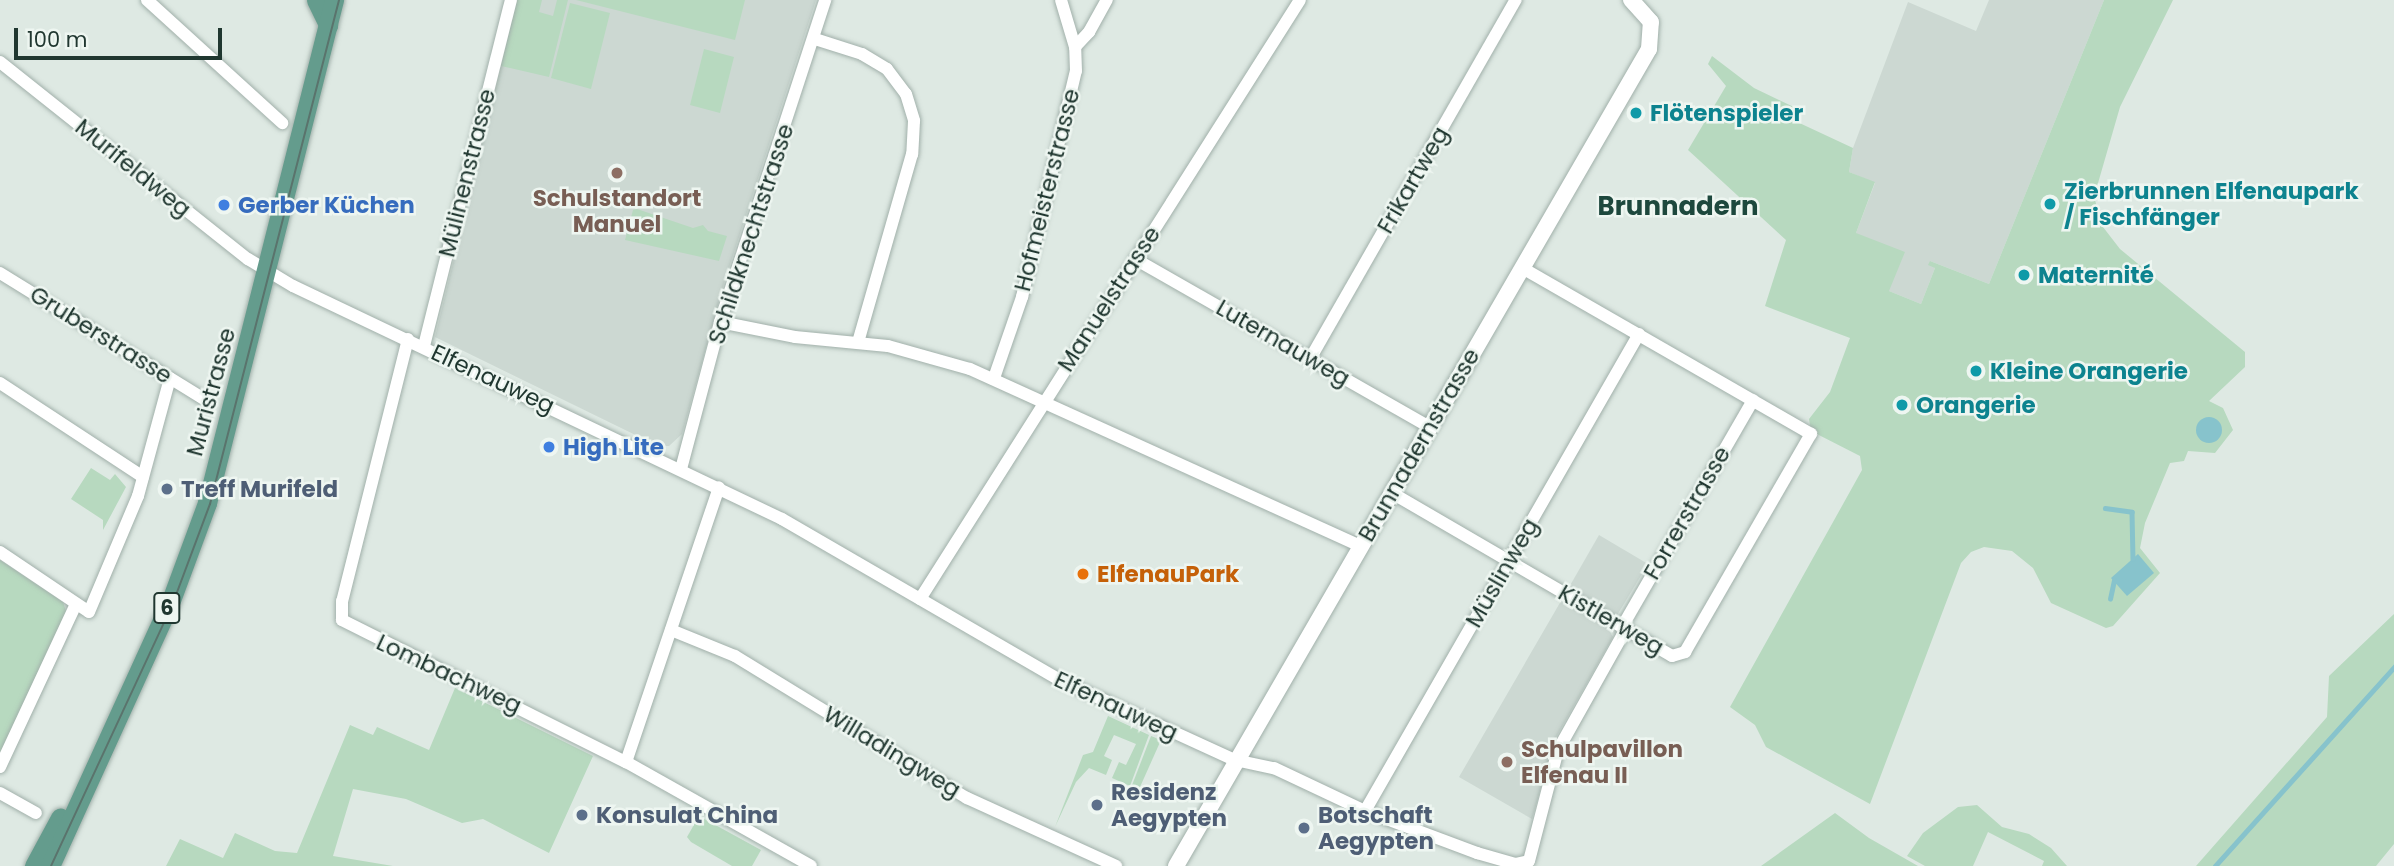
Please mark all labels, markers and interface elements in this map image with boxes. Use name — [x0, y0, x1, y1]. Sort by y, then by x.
scale bar — [18, 14, 226, 58]
text: 100 m — [27, 25, 87, 54]
street label: Mülinenstrasse — [433, 86, 501, 260]
street label: Hofmeisterstrasse — [1008, 86, 1086, 294]
place label: Flötenspieler — [1650, 99, 1803, 127]
marker: Flötenspieler — [1628, 105, 1644, 121]
street label: Murifeldweg — [70, 113, 196, 223]
street label: Schildknechtstrasse — [702, 121, 800, 347]
street label: Frikartweg — [1371, 122, 1455, 238]
marker: Schulstandort Manuel — [609, 165, 625, 181]
place label: Zierbrunnen Elfenaupark / Fischfänger — [2064, 177, 2359, 231]
place label: Schulstandort Manuel — [533, 184, 701, 238]
place label: Gerber Küchen — [238, 191, 415, 219]
district label: Brunnadern — [1598, 191, 1758, 223]
marker: Zierbrunnen Elfenaupark / Fischfänger — [2042, 196, 2058, 212]
marker: Gerber Küchen — [216, 197, 232, 213]
street label: Manuelstrasse — [1052, 221, 1166, 377]
place label: Maternité — [2038, 261, 2154, 289]
marker: Maternité — [2016, 267, 2032, 283]
street label: Gruberstrasse — [25, 280, 177, 390]
street label: Luternauweg — [1211, 294, 1355, 392]
street label: Muristrasse — [181, 325, 241, 459]
street label: Elfenauweg — [427, 338, 559, 420]
street label: Brunnadernstrasse — [1352, 344, 1486, 546]
place label: Kleine Orangerie — [1990, 357, 2188, 385]
marker: Kleine Orangerie — [1968, 363, 1984, 379]
place label: Orangerie — [1916, 391, 2036, 419]
marker: Orangerie — [1894, 397, 1910, 413]
place label: High Lite — [563, 433, 664, 461]
marker: High Lite — [541, 439, 557, 455]
street label: Forrerstrasse — [1638, 442, 1736, 584]
place label: Treff Murifeld — [181, 475, 338, 503]
marker: Treff Murifeld — [159, 481, 175, 497]
street label: Müslinweg — [1460, 514, 1544, 632]
place label: ElfenauPark — [1097, 560, 1239, 588]
marker: ElfenauPark — [1075, 566, 1091, 582]
street label: Kistlerweg — [1553, 579, 1669, 661]
road number: 6 — [153, 590, 181, 626]
street label: Lombachweg — [372, 628, 526, 720]
street label: Elfenauweg — [1050, 665, 1182, 747]
street label: Willadingweg — [818, 700, 966, 804]
place label: Schulpavillon Elfenau II — [1521, 735, 1683, 789]
marker: Schulpavillon Elfenau II — [1499, 754, 1515, 770]
place label: Residenz Aegypten — [1111, 778, 1227, 832]
marker: Residenz Aegypten — [1089, 797, 1105, 813]
place label: Konsulat China — [596, 801, 778, 829]
place label: Botschaft Aegypten — [1318, 801, 1434, 855]
marker: Konsulat China — [574, 807, 590, 823]
marker: Botschaft Aegypten — [1296, 820, 1312, 836]

